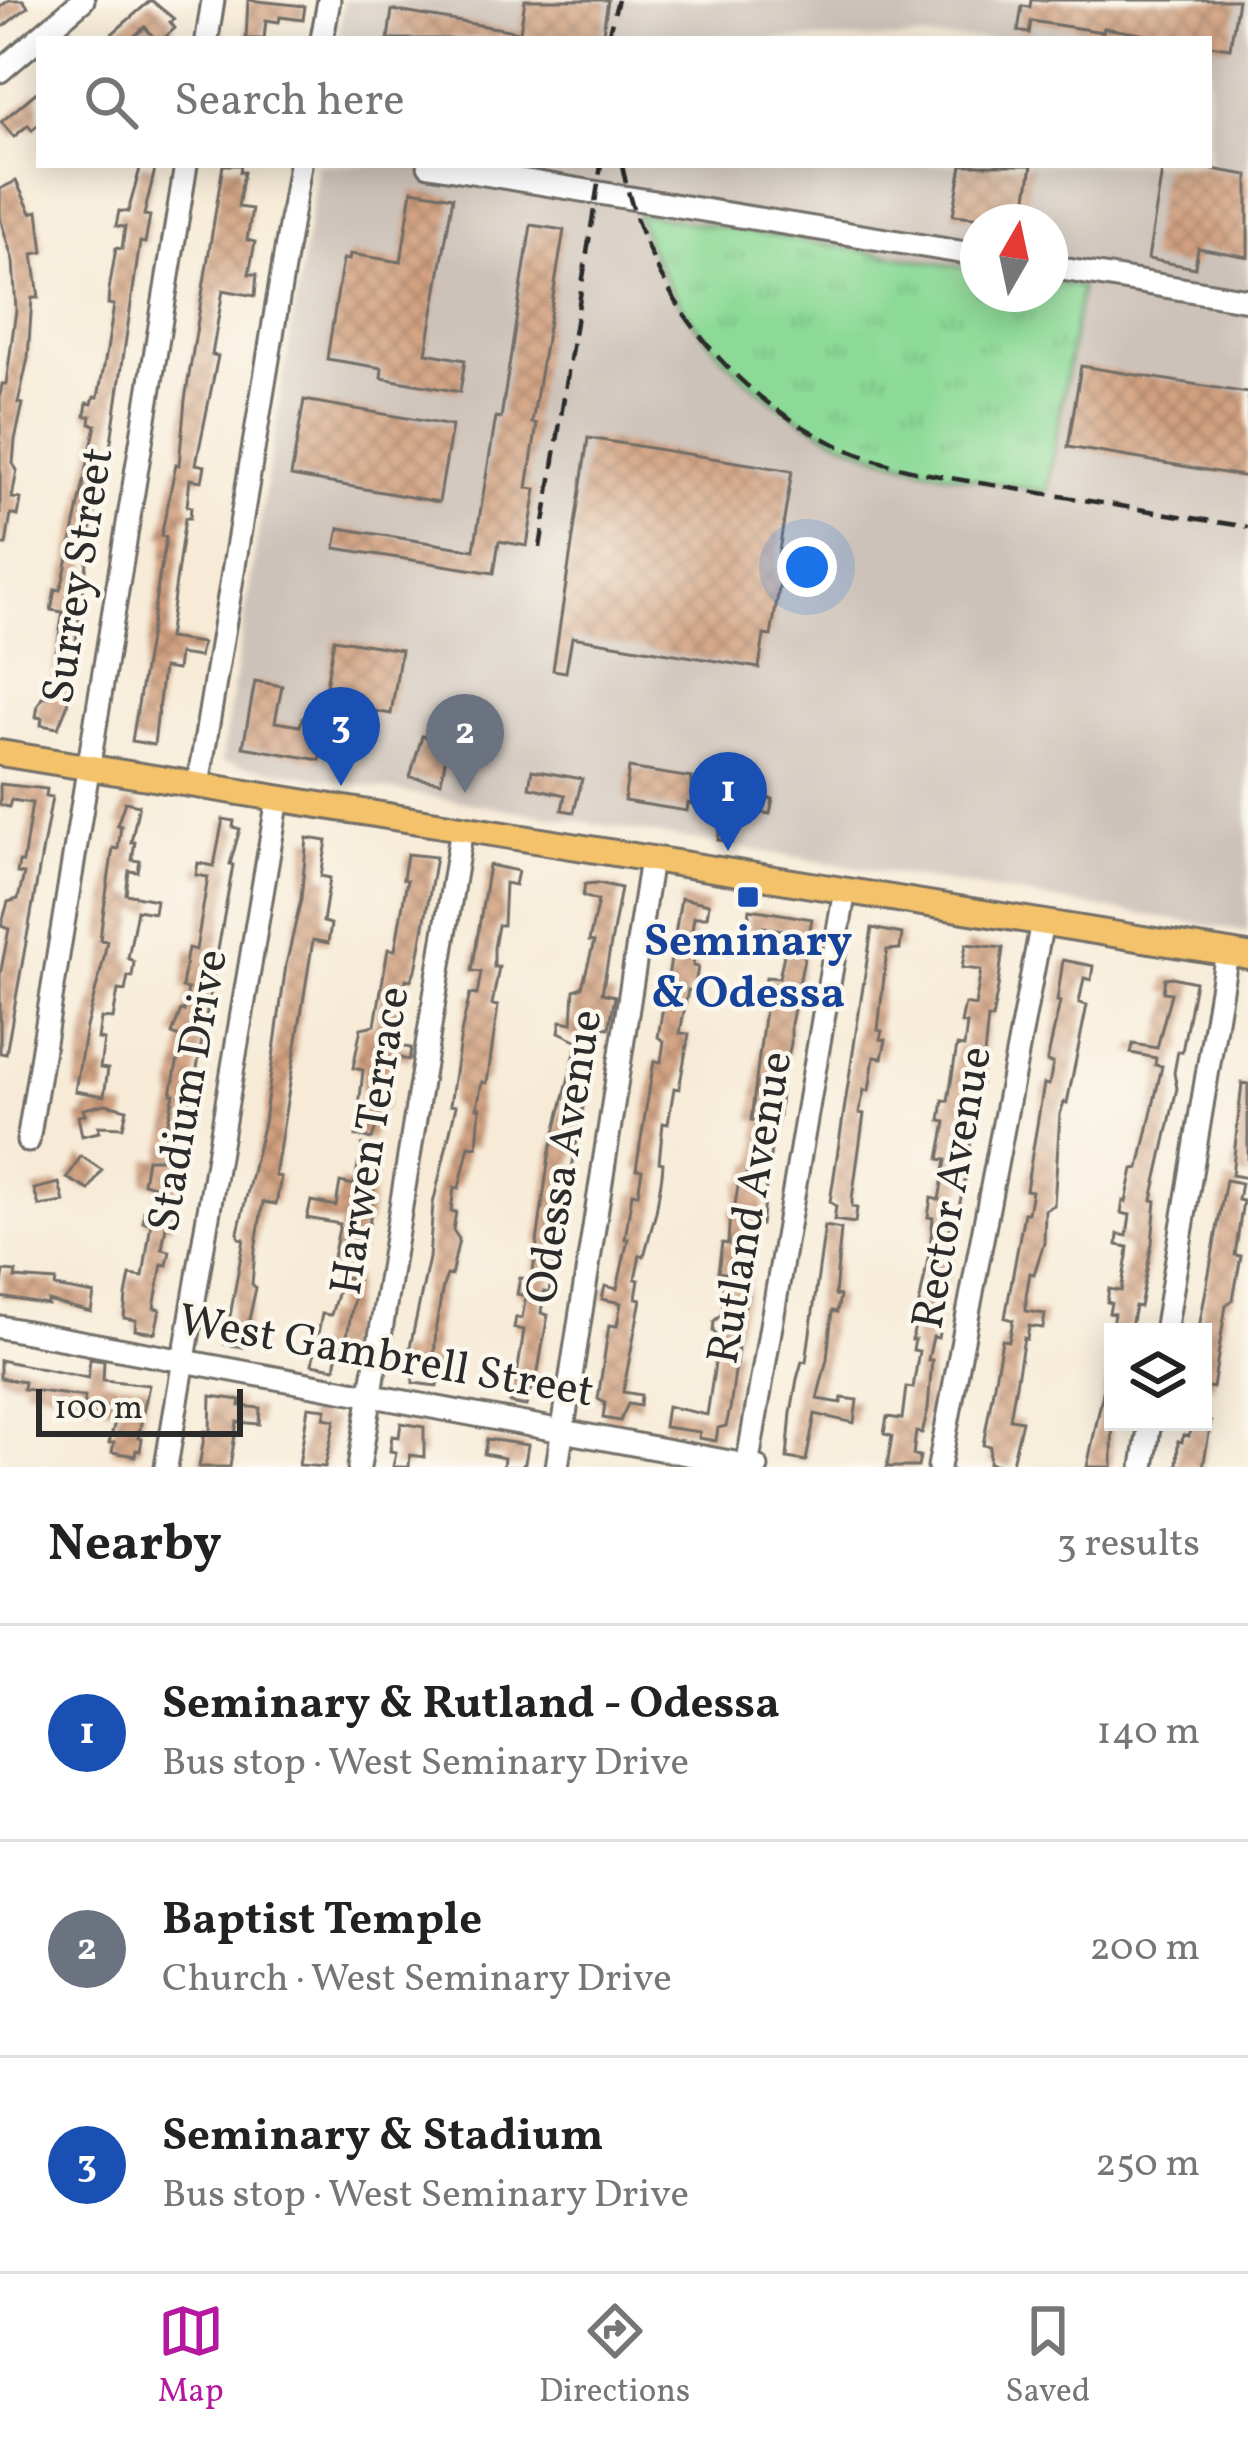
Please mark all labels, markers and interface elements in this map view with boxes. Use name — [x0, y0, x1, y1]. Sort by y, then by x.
search box — [36, 36, 1212, 168]
icon: search — [78, 69, 144, 135]
text: Search here — [174, 71, 405, 134]
north arrow — [960, 204, 1068, 312]
street label: Surrey Street — [29, 443, 131, 709]
your location — [777, 537, 837, 597]
pin: 3 — [302, 687, 380, 786]
pin: 2 — [426, 694, 504, 793]
pin: 1 — [689, 752, 767, 851]
marker: Seminary & Odessa — [735, 884, 761, 910]
place label: Seminary & Odessa — [644, 912, 852, 1027]
street label: Stadium Drive — [134, 945, 246, 1237]
street label: Harwen Terrace — [317, 982, 427, 1300]
street label: Odessa Avenue — [512, 1006, 620, 1308]
street label: Rector Avenue — [898, 1042, 1010, 1334]
street label: Rutland Avenue — [694, 1047, 810, 1369]
street label: West Gambrell Street — [173, 1290, 599, 1426]
map controls — [1104, 1323, 1212, 1431]
button: layers — [1104, 1323, 1212, 1431]
scale bar — [36, 1383, 243, 1436]
text: 100 m — [54, 1387, 143, 1433]
text: Nearby — [48, 1510, 222, 1581]
text: 3 results — [1057, 1518, 1200, 1572]
text: Seminary & Rutland - Odessa — [162, 1674, 780, 1737]
text: 1 — [79, 1706, 95, 1760]
text: 140 m — [1097, 1706, 1200, 1760]
text: Bus stop · West Seminary Drive — [162, 1737, 689, 1791]
text: Baptist Temple — [162, 1890, 482, 1953]
text: 2 — [77, 1922, 97, 1976]
text: 200 m — [1089, 1922, 1200, 1976]
text: Church · West Seminary Drive — [162, 1953, 672, 2007]
text: Seminary & Stadium — [162, 2106, 603, 2169]
text: 3 — [77, 2138, 97, 2192]
text: 250 m — [1095, 2138, 1200, 2192]
text: Bus stop · West Seminary Drive — [162, 2169, 689, 2223]
tab: Map — [158, 2298, 224, 2416]
tab: Directions — [539, 2298, 690, 2416]
tab: Saved — [1005, 2298, 1090, 2416]

